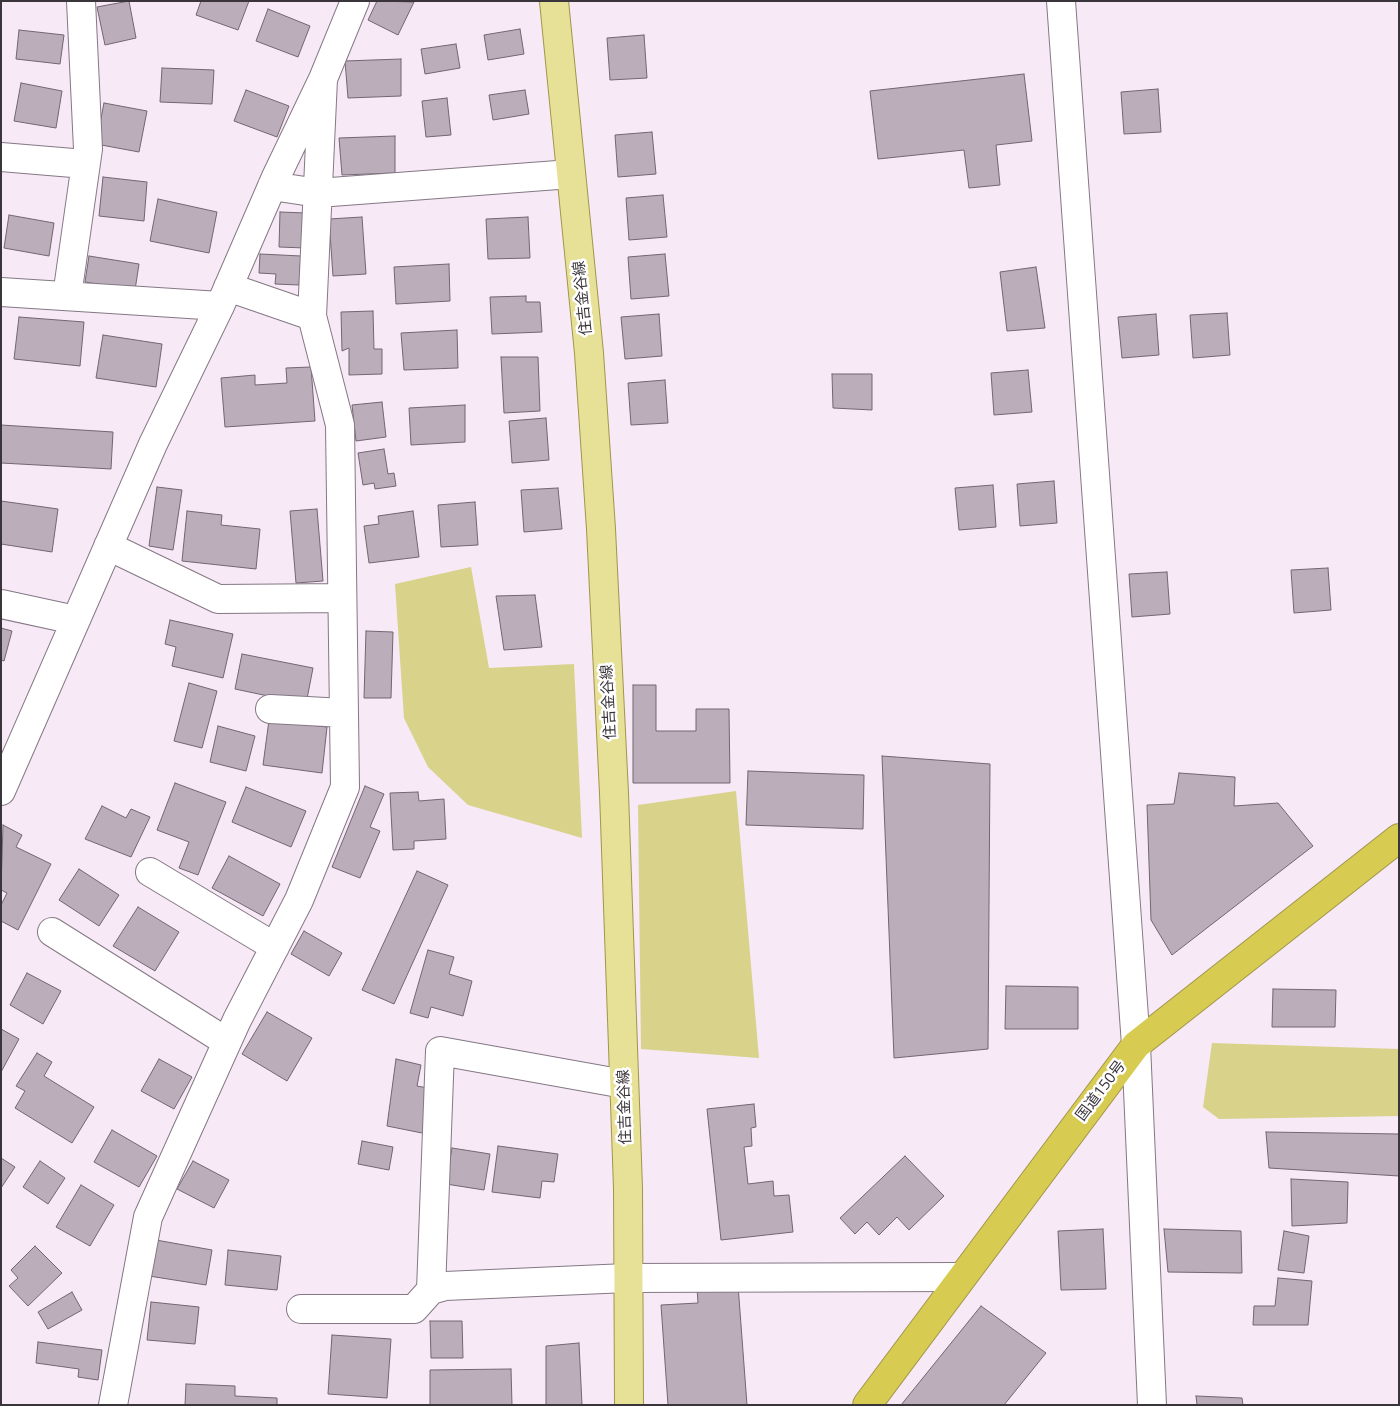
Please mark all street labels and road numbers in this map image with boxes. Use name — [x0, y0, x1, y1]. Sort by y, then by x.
street label: 住吉金谷線 — [570, 260, 596, 336]
street label: 住吉金谷線 — [598, 664, 620, 740]
street label: 国道150号 — [1073, 1057, 1129, 1125]
street label: 住吉金谷線 — [615, 1069, 635, 1145]

